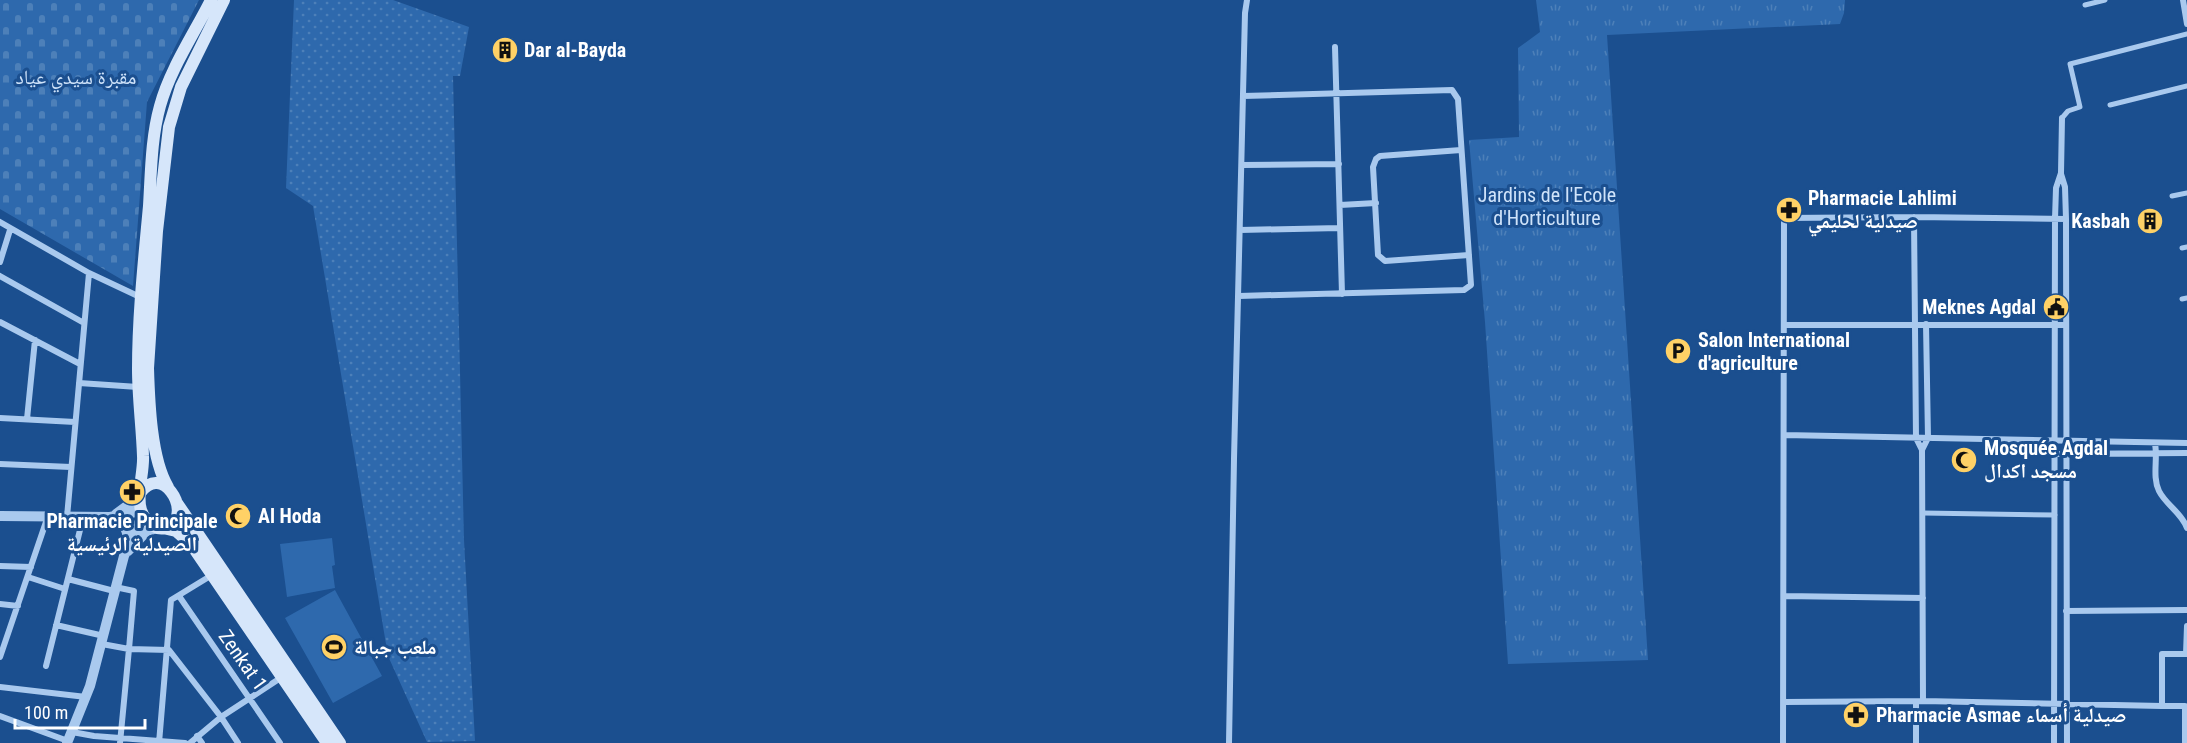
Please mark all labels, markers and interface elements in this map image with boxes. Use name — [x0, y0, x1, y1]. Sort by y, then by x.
building icon: Dar al-Bayda — [490, 35, 520, 65]
place label: Dar al-Bayda — [524, 38, 626, 62]
park label: مقبرة سيدي عياد — [16, 65, 136, 93]
park label: Jardins de I'Ecole d'Horticulture — [1478, 183, 1616, 230]
place label: Pharmacie Lahlimi صيدلية لحليمي — [1808, 186, 1957, 237]
pharmacy icon: Pharmacie Lahlimi صيدلية لحليمي — [1774, 195, 1804, 225]
building icon: Kasbah — [2135, 206, 2165, 236]
place label: Kasbah — [2071, 209, 2130, 233]
public building icon: Meknes Agdal — [2041, 292, 2071, 322]
place label: Meknes Agdal — [1922, 295, 2036, 319]
place label: Salon International d'agriculture — [1698, 328, 1850, 375]
parking icon: Salon International d'agriculture — [1663, 336, 1693, 366]
place label: Mosquée Agdal مسجد اكدال — [1984, 436, 2108, 483]
mosque icon: Mosquée Agdal مسجد اكدال — [1949, 445, 1979, 475]
pharmacy icon: Pharmacie Principale الصيدلية الرئيسية — [117, 477, 147, 507]
mosque icon: Al Hoda — [223, 501, 253, 531]
place label: Al Hoda — [258, 504, 321, 528]
place label: Pharmacie Principale الصيدلية الرئيسية — [47, 509, 217, 556]
street label: Zenkat 1 — [214, 625, 272, 695]
sports icon: ملعب جبالة — [319, 632, 349, 662]
place label: ملعب جبالة — [354, 635, 437, 659]
scale bar — [15, 692, 146, 730]
pharmacy icon: Pharmacie Asmae صيدلية أسماء — [1841, 700, 1871, 730]
text: 100 m — [24, 702, 68, 723]
place label: Pharmacie Asmae صيدلية أسماء — [1876, 702, 2126, 727]

